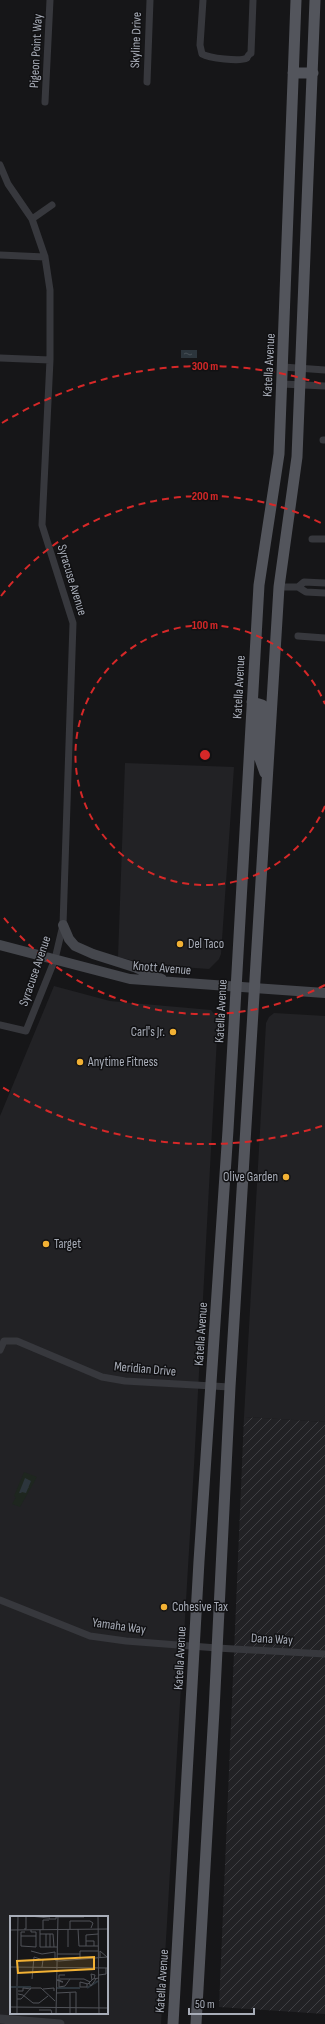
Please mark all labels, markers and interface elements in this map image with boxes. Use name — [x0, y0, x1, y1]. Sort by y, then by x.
street label: Skyline Drive — [127, 12, 145, 68]
street label: Pigeon Point Way — [26, 13, 46, 89]
street label: Katella Avenue — [259, 333, 279, 397]
text: 300 m — [192, 359, 218, 374]
text: 200 m — [192, 489, 218, 504]
street label: Syracuse Avenue — [54, 543, 90, 617]
text: 100 m — [192, 618, 218, 633]
street label: Katella Avenue — [229, 655, 249, 719]
centre of rings — [198, 748, 212, 762]
street label: Syracuse Avenue — [15, 934, 55, 1008]
place label: Del Taco — [188, 936, 224, 952]
marker: Del Taco — [175, 939, 185, 949]
street label: Knott Avenue — [132, 957, 192, 979]
street label: Katella Avenue — [211, 979, 231, 1043]
place label: Carl's Jr. — [131, 1024, 165, 1040]
marker: Carl's Jr. — [168, 1027, 178, 1037]
place label: Anytime Fitness — [87, 1054, 158, 1070]
marker: Anytime Fitness — [75, 1057, 85, 1067]
place label: Olive Garden — [223, 1169, 278, 1185]
marker: Olive Garden — [281, 1172, 291, 1182]
place label: Target — [54, 1236, 81, 1252]
marker: Target — [41, 1239, 51, 1249]
street label: Katella Avenue — [191, 1302, 211, 1366]
street label: Meridian Drive — [113, 1358, 177, 1380]
place label: Cohesive Tax — [172, 1599, 228, 1615]
marker: Cohesive Tax — [159, 1602, 169, 1612]
street label: Yamaha Way — [91, 1614, 147, 1638]
street label: Katella Avenue — [170, 1626, 190, 1690]
street label: Dana Way — [251, 1630, 293, 1648]
inset map — [10, 1916, 108, 2014]
street label: Katella Avenue — [152, 1949, 172, 2013]
scale bar — [189, 1990, 254, 2016]
text: 50 m — [195, 1997, 215, 2012]

